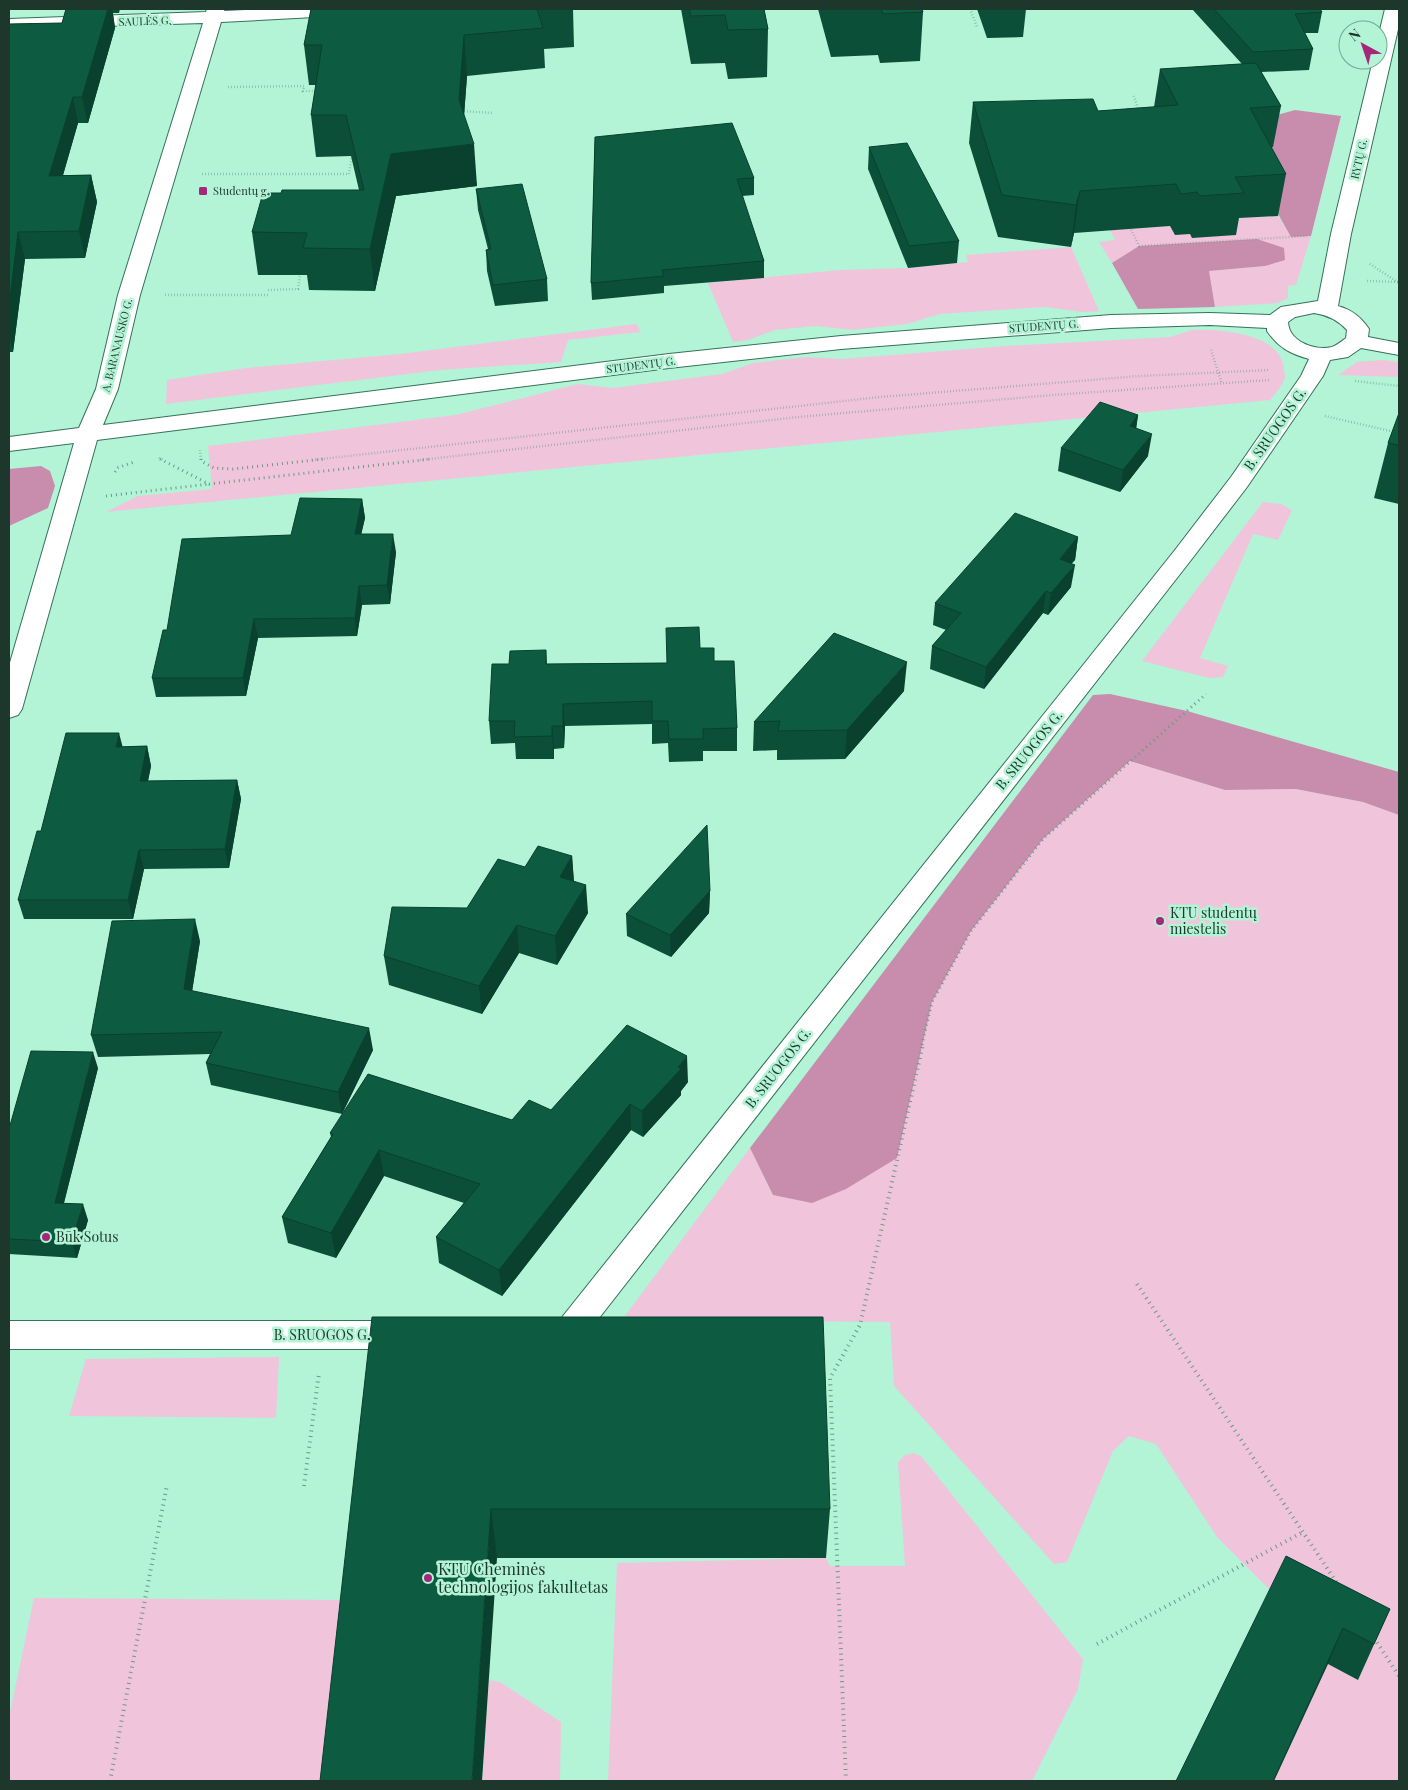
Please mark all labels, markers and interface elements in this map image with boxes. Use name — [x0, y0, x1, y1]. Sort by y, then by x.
street label: SAULĖS G. — [118, 12, 172, 29]
north arrow — [1338, 20, 1388, 70]
text: N — [1344, 24, 1364, 45]
street label: RYTŲ G. — [1347, 137, 1370, 180]
place label: Studentų g. — [213, 183, 270, 198]
marker: Studentų g. — [197, 185, 209, 197]
street label: A. BARANAUSKO G. — [97, 296, 135, 394]
street label: STUDENTŲ G. — [1008, 316, 1080, 335]
street label: STUDENTŲ G. — [605, 353, 677, 376]
street label: B. SRUOGOS G. — [1239, 384, 1310, 474]
street label: B. SRUOGOS G. — [991, 706, 1066, 793]
place label: KTU studentų miestelis — [1170, 903, 1257, 938]
marker: KTU studentų miestelis — [1154, 915, 1166, 927]
street label: B. SRUOGOS G. — [740, 1024, 815, 1112]
place label: Būk Sotus — [56, 1227, 118, 1246]
marker: Būk Sotus — [40, 1231, 52, 1243]
street label: B. SRUOGOS G. — [274, 1325, 370, 1344]
place label: KTU Cheminės technologijos fakultetas — [438, 1558, 608, 1597]
marker: KTU Cheminės technologijos fakultetas — [422, 1572, 434, 1584]

